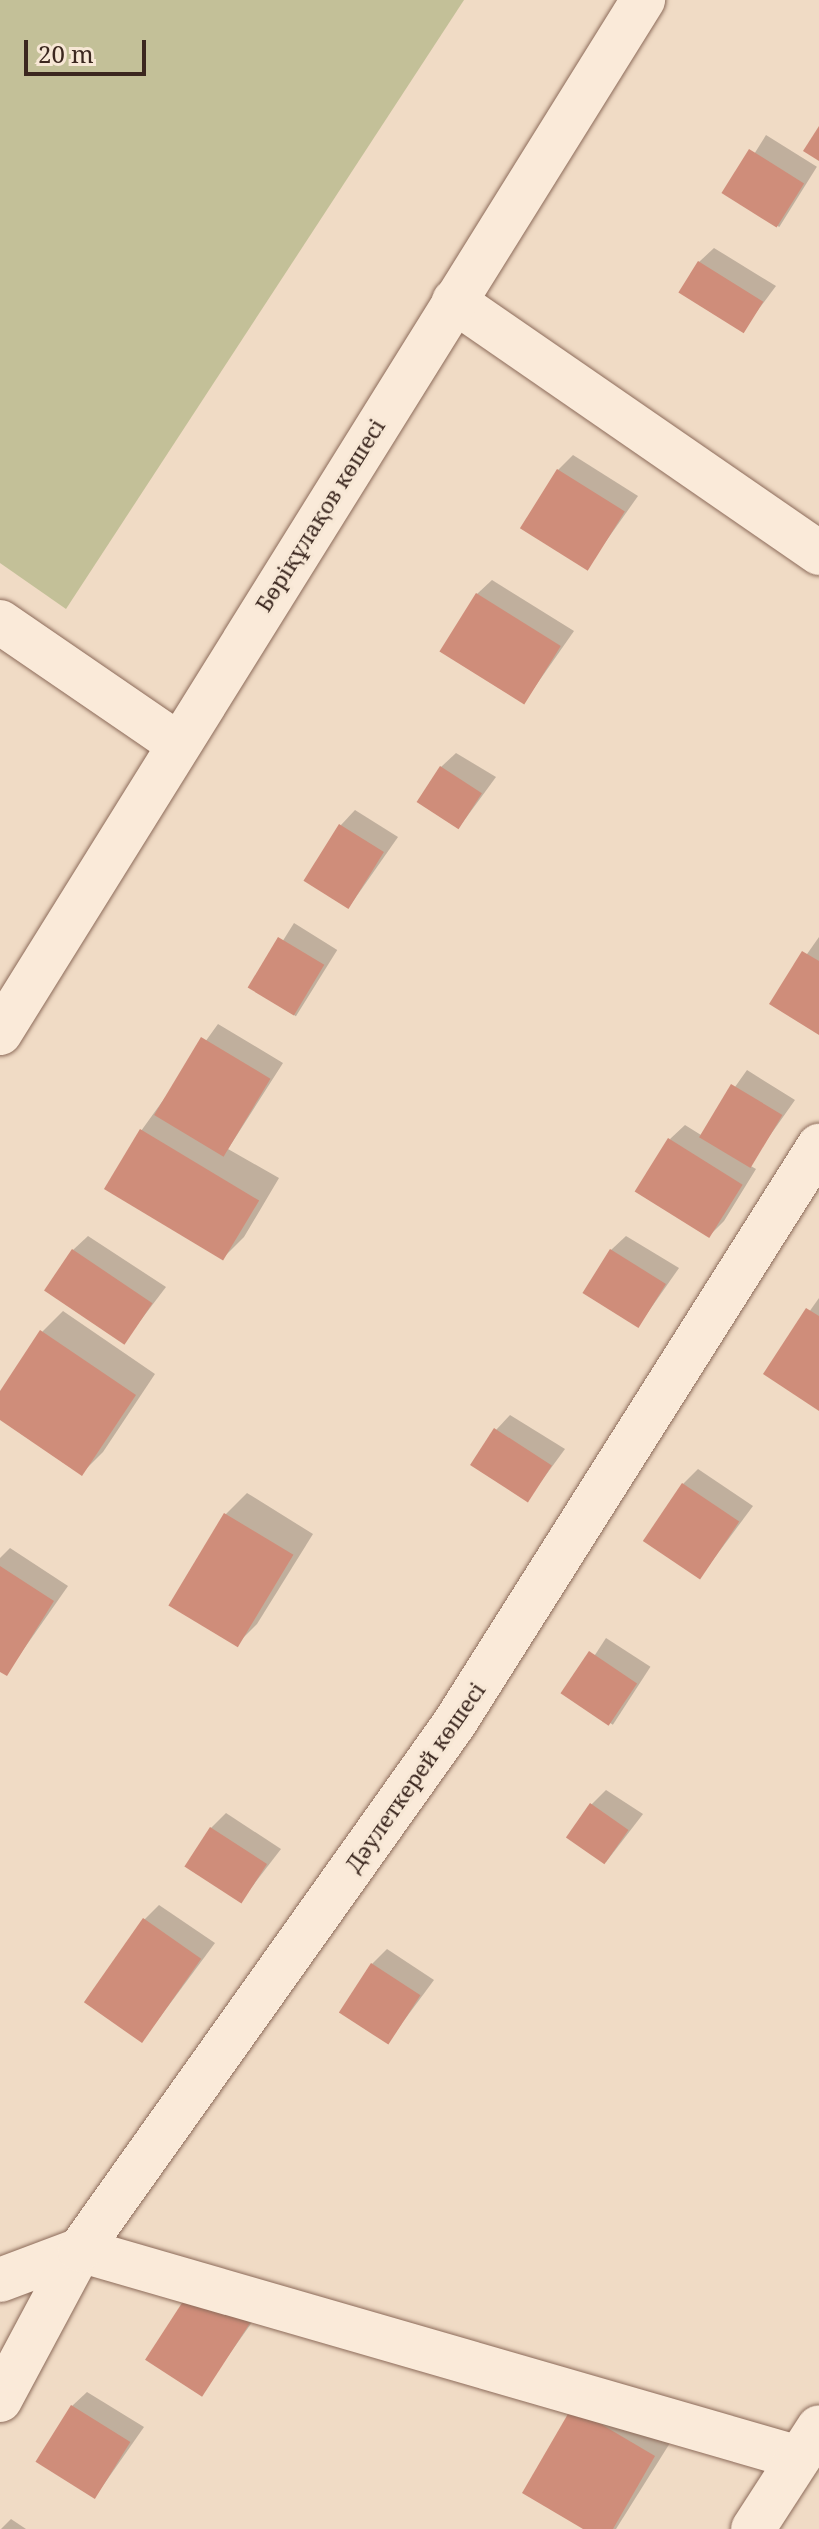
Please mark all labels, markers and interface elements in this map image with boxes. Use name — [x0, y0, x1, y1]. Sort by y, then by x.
scale bar — [28, 24, 150, 74]
text: 20 m — [38, 37, 94, 70]
street label: Бөріқұлақов көшесі — [250, 414, 390, 616]
street label: Дәулеткерей көшесі — [340, 1677, 490, 1877]

